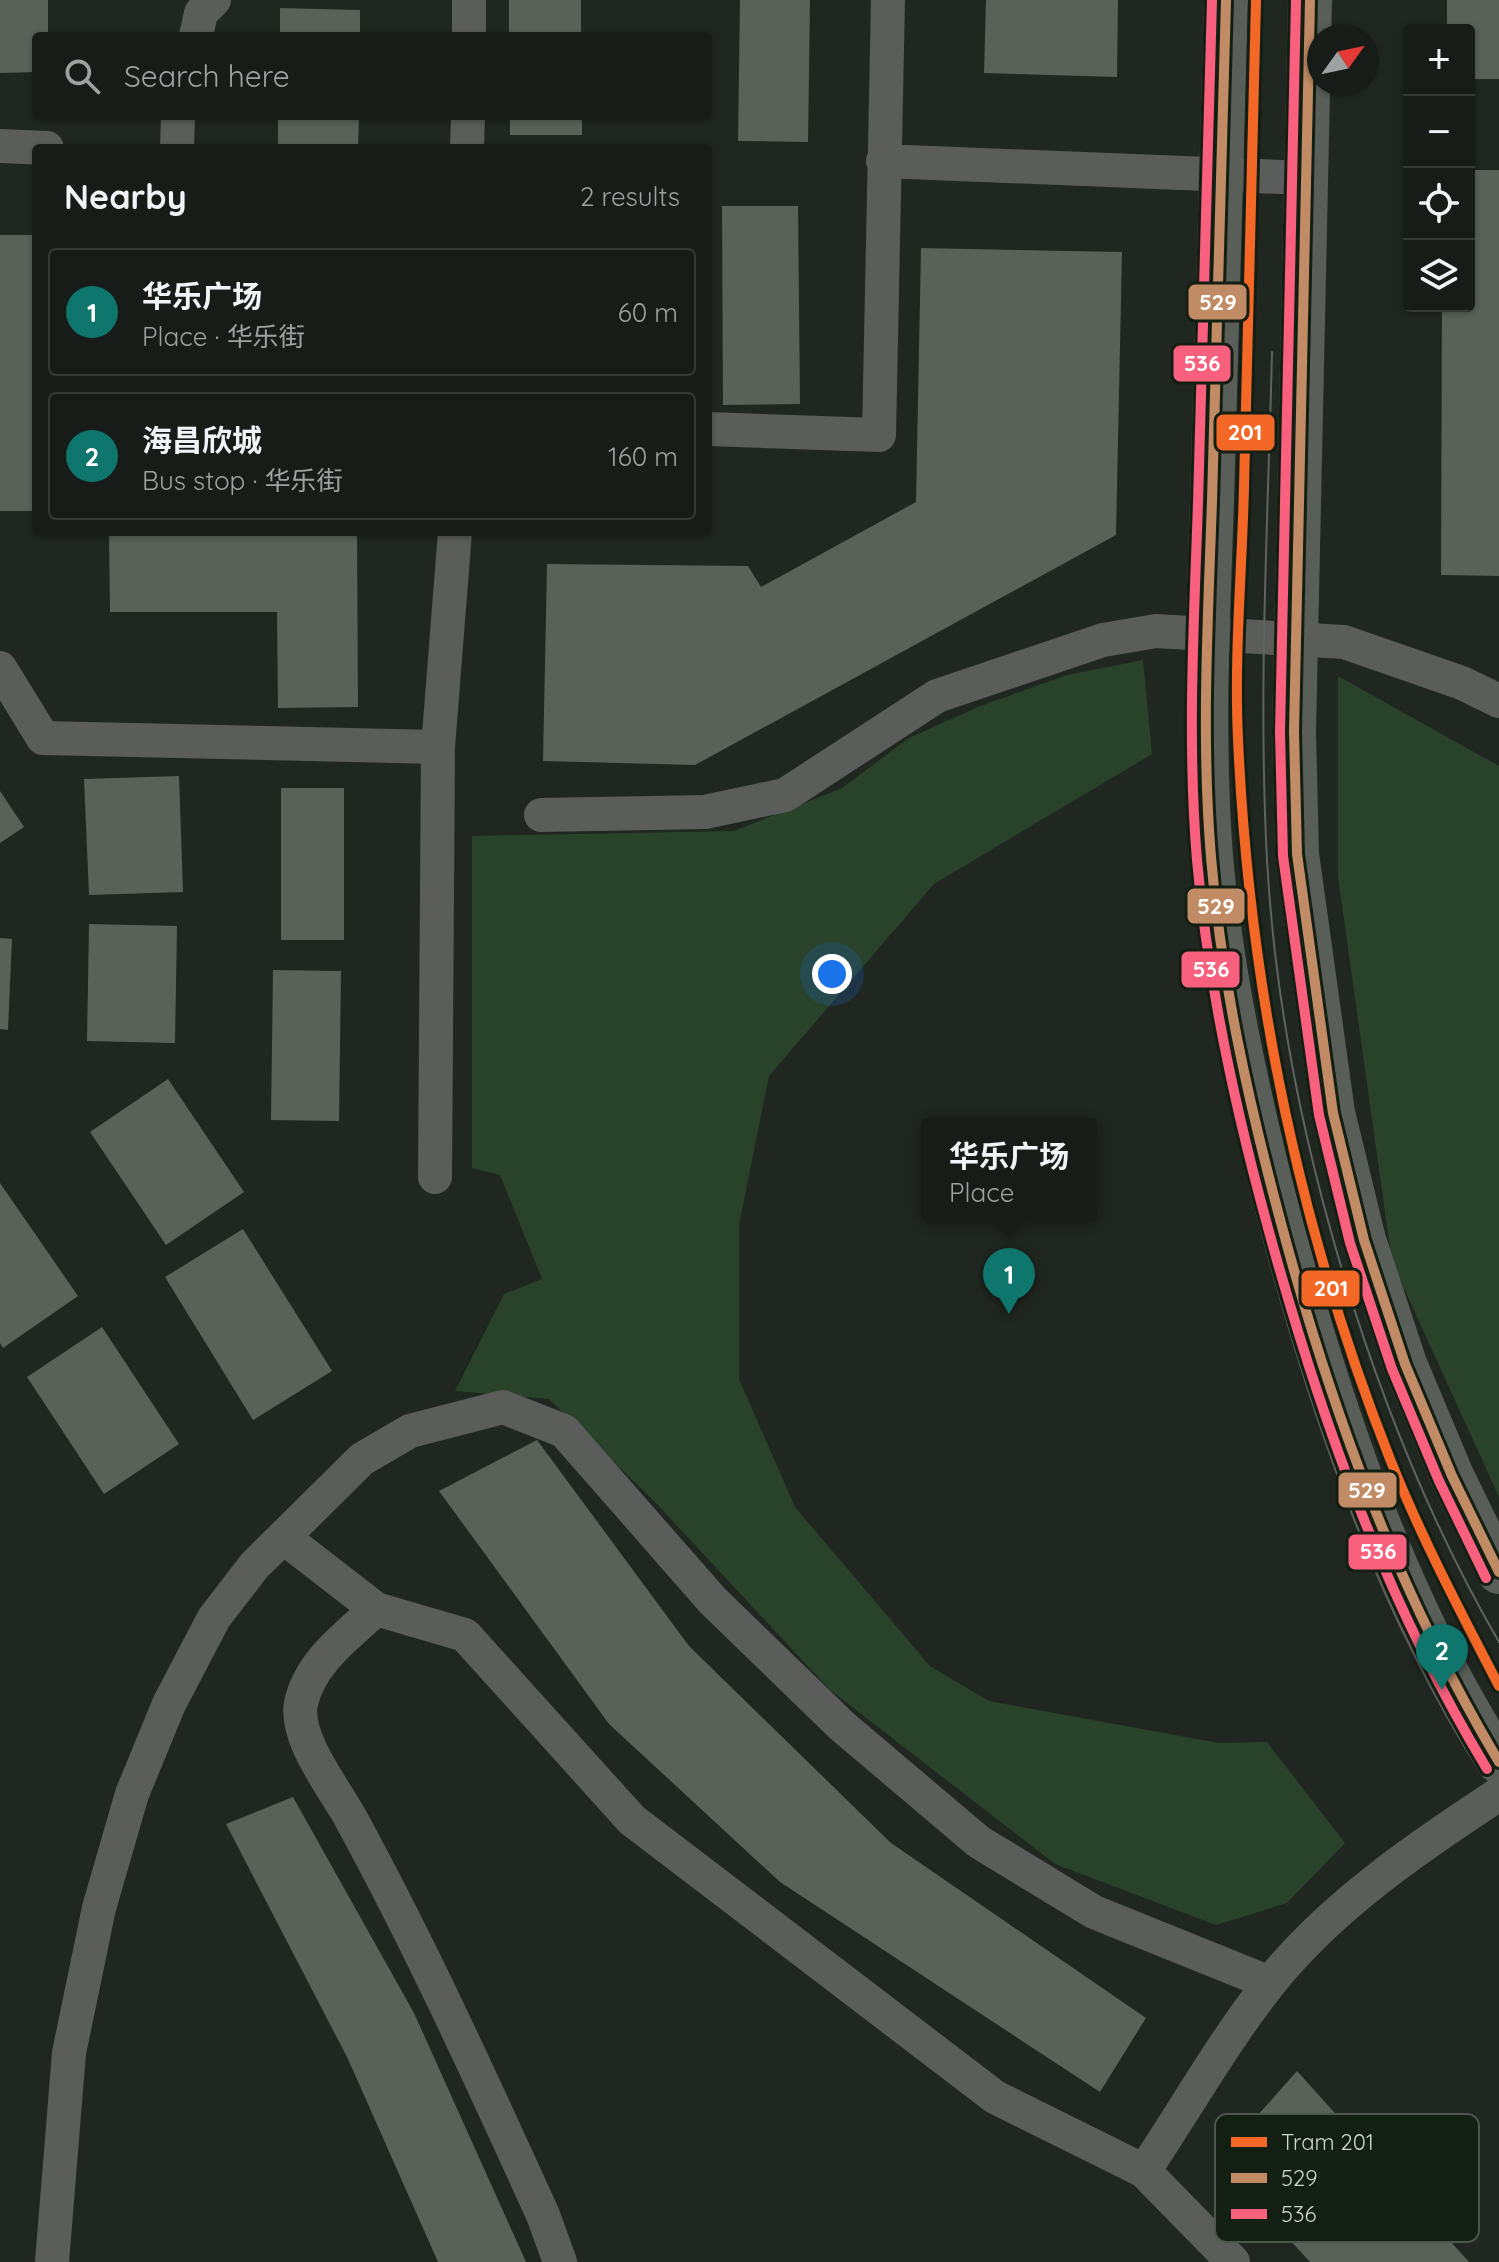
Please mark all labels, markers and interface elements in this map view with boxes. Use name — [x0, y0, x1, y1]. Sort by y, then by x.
north arrow — [1307, 24, 1379, 96]
map controls — [1403, 24, 1475, 312]
button: + — [1403, 24, 1475, 96]
search box — [32, 32, 712, 120]
icon: search — [60, 54, 104, 98]
text: Search here — [124, 57, 290, 95]
button: − — [1403, 96, 1475, 168]
button: locate — [1403, 168, 1475, 240]
text: Nearby — [64, 175, 187, 218]
text: 2 results — [580, 180, 680, 213]
button: layers — [1403, 240, 1475, 312]
text: 华乐广场 — [142, 277, 262, 315]
line badge: 529 — [1187, 283, 1248, 321]
text: 529 — [1199, 288, 1237, 316]
text: 1 — [87, 296, 97, 329]
text: 60 m — [618, 296, 678, 329]
text: Place · 华乐街 — [142, 320, 305, 353]
line badge: 536 — [1172, 344, 1232, 383]
text: 536 — [1184, 349, 1220, 377]
line badge: 201 — [1215, 413, 1276, 452]
text: 201 — [1228, 418, 1262, 446]
text: 海昌欣城 — [142, 421, 262, 459]
text: 2 — [85, 440, 99, 473]
text: 160 m — [608, 440, 678, 473]
text: Bus stop · 华乐街 — [142, 464, 343, 497]
line badge: 529 — [1186, 887, 1246, 925]
text: 529 — [1197, 892, 1235, 920]
line badge: 536 — [1180, 950, 1241, 989]
your location — [812, 954, 852, 994]
text: 536 — [1193, 955, 1229, 983]
popup — [921, 1118, 1097, 1222]
text: 华乐广场 — [949, 1137, 1069, 1175]
text: Place — [949, 1176, 1014, 1209]
pin: 1 — [983, 1248, 1035, 1314]
line badge: 201 — [1300, 1269, 1361, 1308]
text: 201 — [1314, 1274, 1348, 1302]
line badge: 529 — [1337, 1471, 1398, 1509]
text: 529 — [1348, 1476, 1386, 1504]
line badge: 536 — [1347, 1533, 1408, 1571]
text: 536 — [1360, 1537, 1396, 1565]
pin: 2 — [1416, 1624, 1468, 1690]
legend — [1215, 2114, 1479, 2242]
text: Tram 201 — [1281, 2128, 1374, 2156]
text: 529 — [1281, 2164, 1317, 2192]
text: 536 — [1281, 2200, 1317, 2228]

